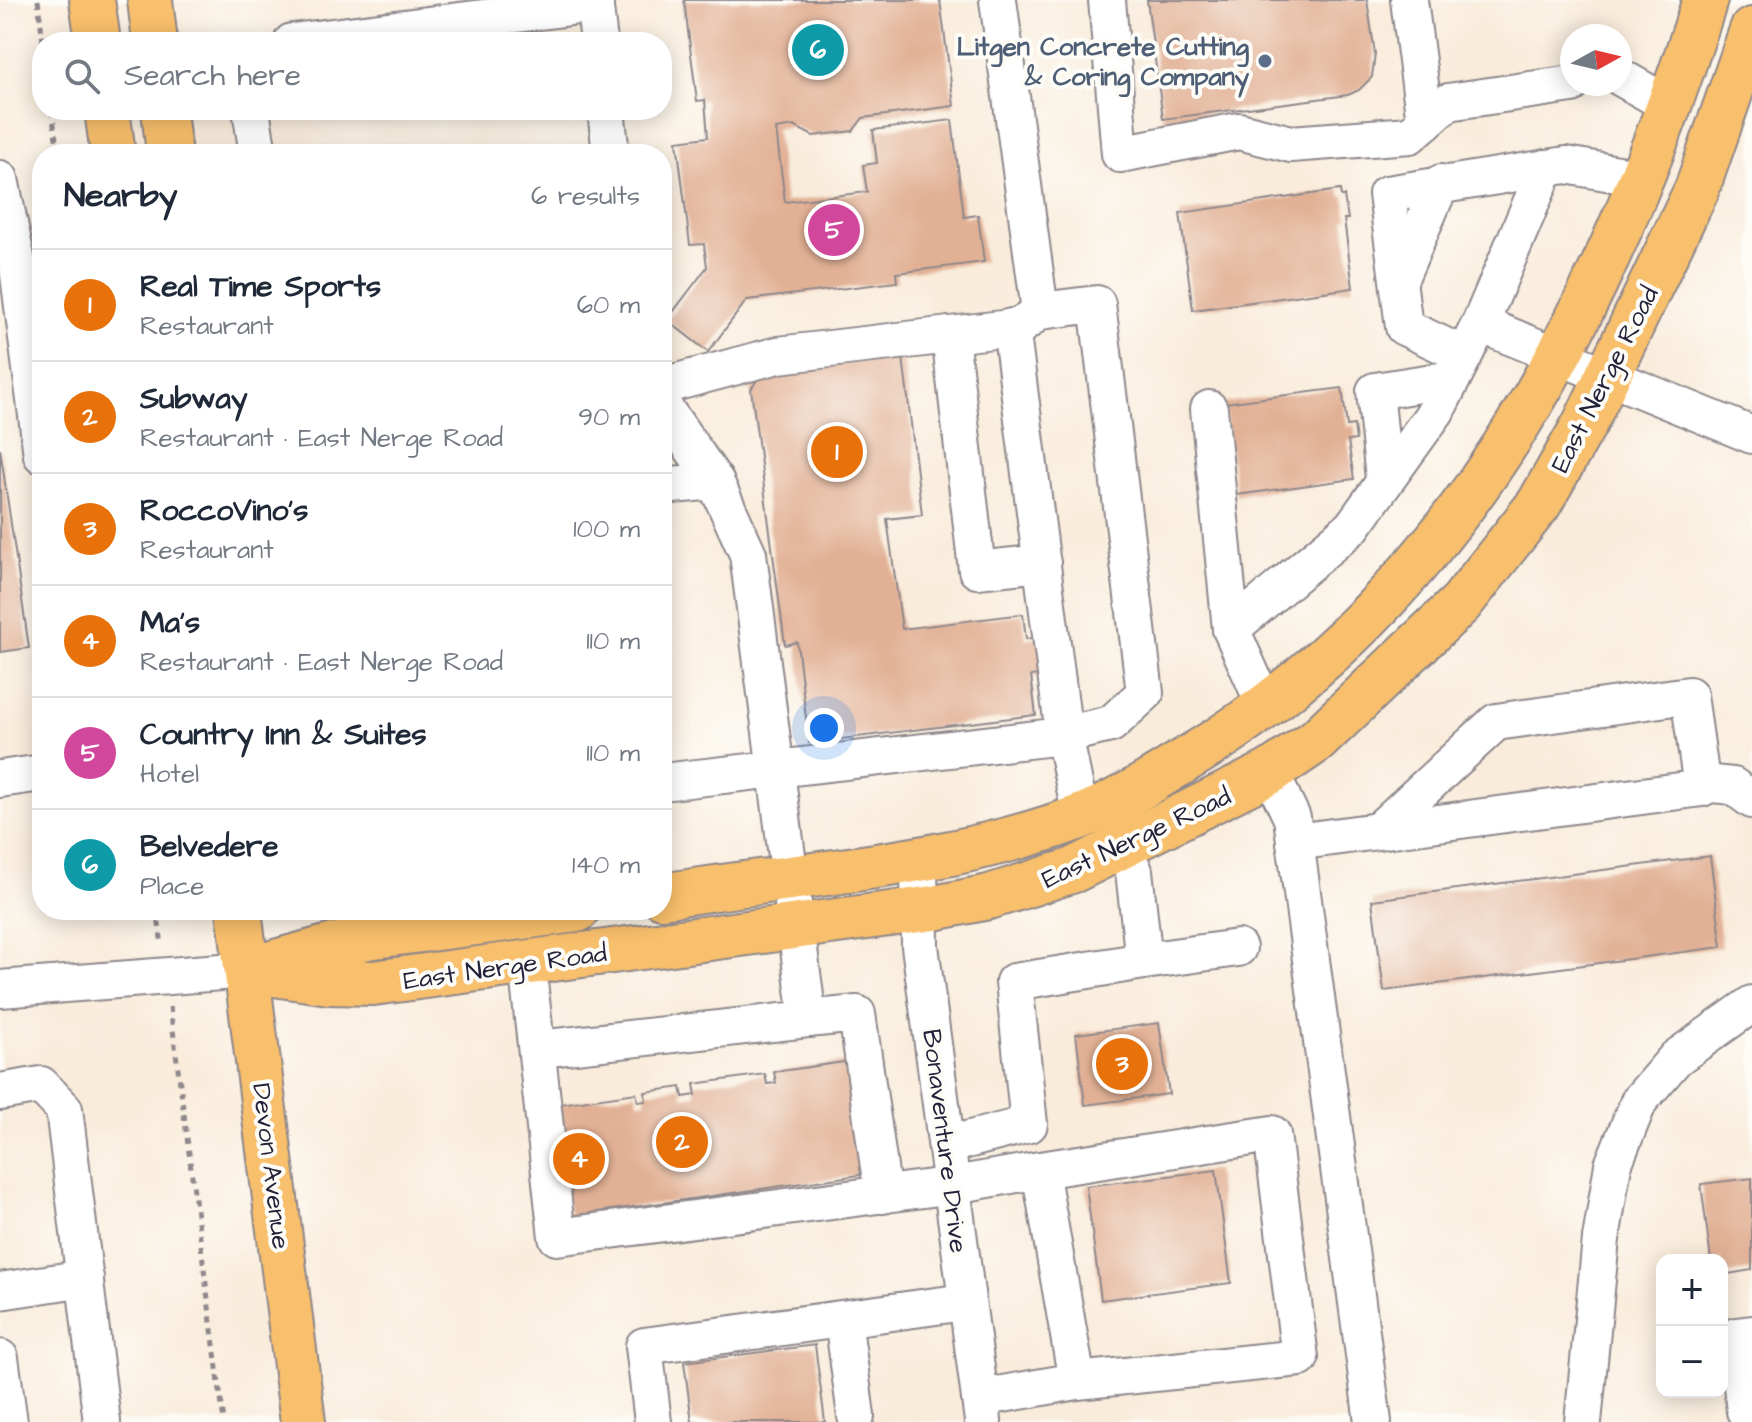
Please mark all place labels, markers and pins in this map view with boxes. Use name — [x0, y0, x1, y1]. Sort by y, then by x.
pin: 6 — [792, 20, 844, 80]
place label: Litgen Concrete Cutting & Coring Company — [957, 29, 1250, 98]
marker: Litgen Concrete Cutting & Coring Company — [1256, 52, 1274, 70]
pin: 5 — [808, 200, 860, 260]
pin: 1 — [811, 422, 863, 482]
pin: 3 — [1096, 1034, 1148, 1094]
pin: 2 — [656, 1112, 708, 1172]
pin: 4 — [553, 1129, 605, 1189]

